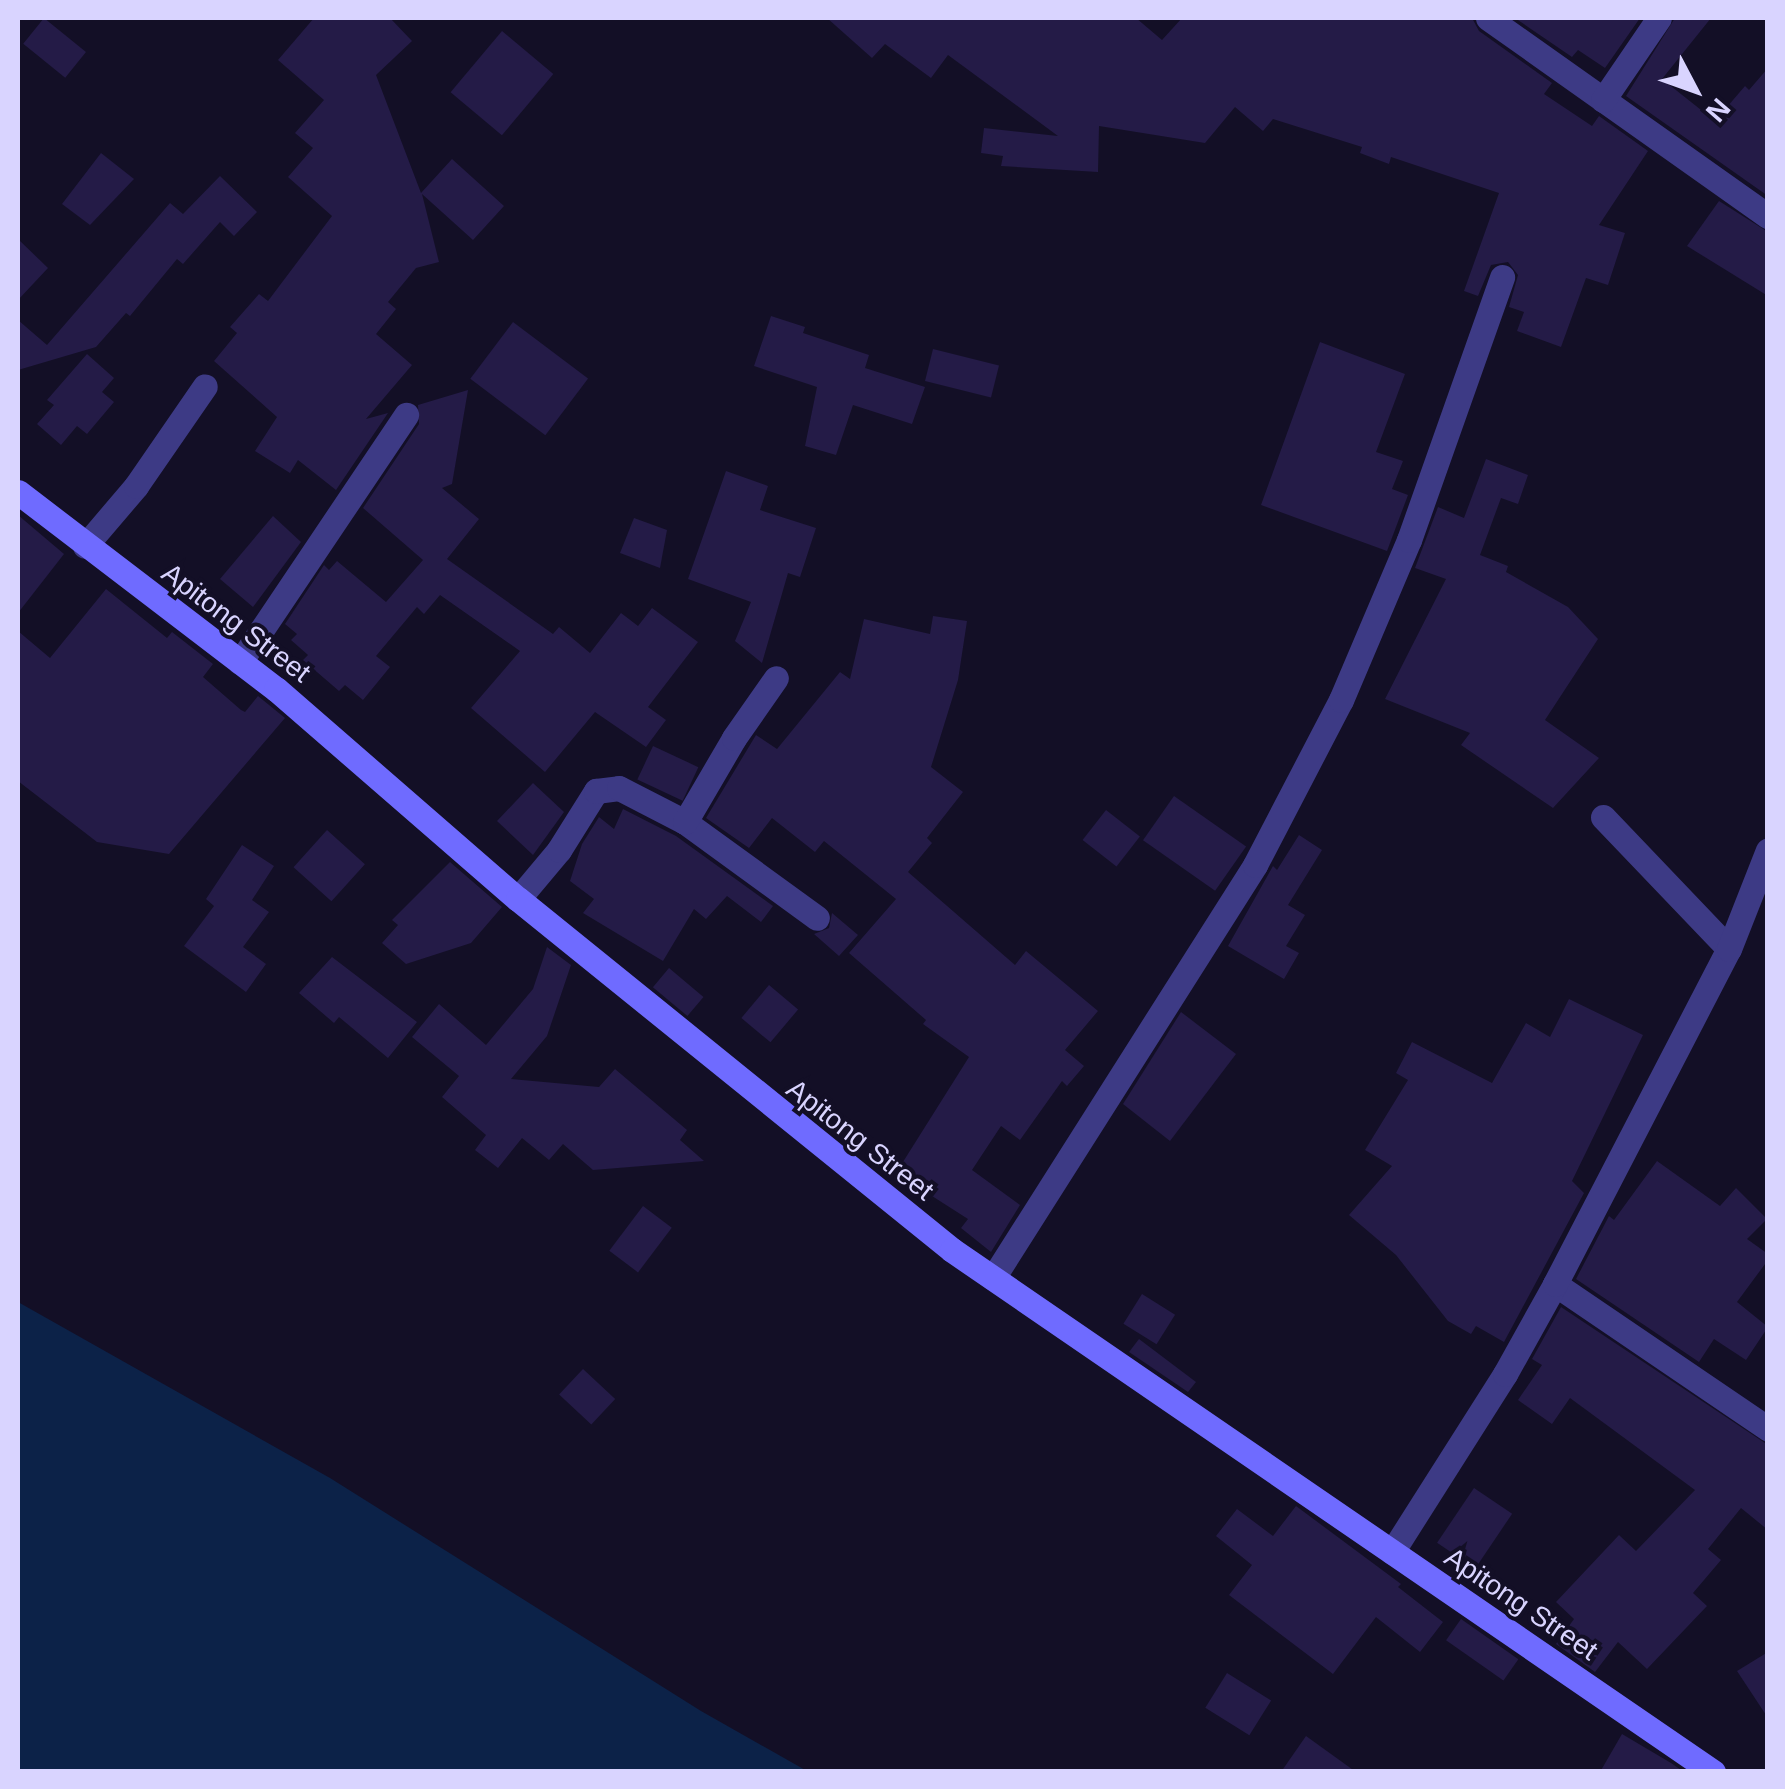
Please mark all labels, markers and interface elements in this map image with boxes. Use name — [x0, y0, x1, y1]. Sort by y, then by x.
north arrow — [1645, 40, 1745, 140]
text: N — [1700, 92, 1736, 128]
street label: Apitong Street — [155, 556, 317, 690]
street label: Apitong Street — [780, 1072, 940, 1208]
street label: Apitong Street — [1438, 1540, 1604, 1668]

